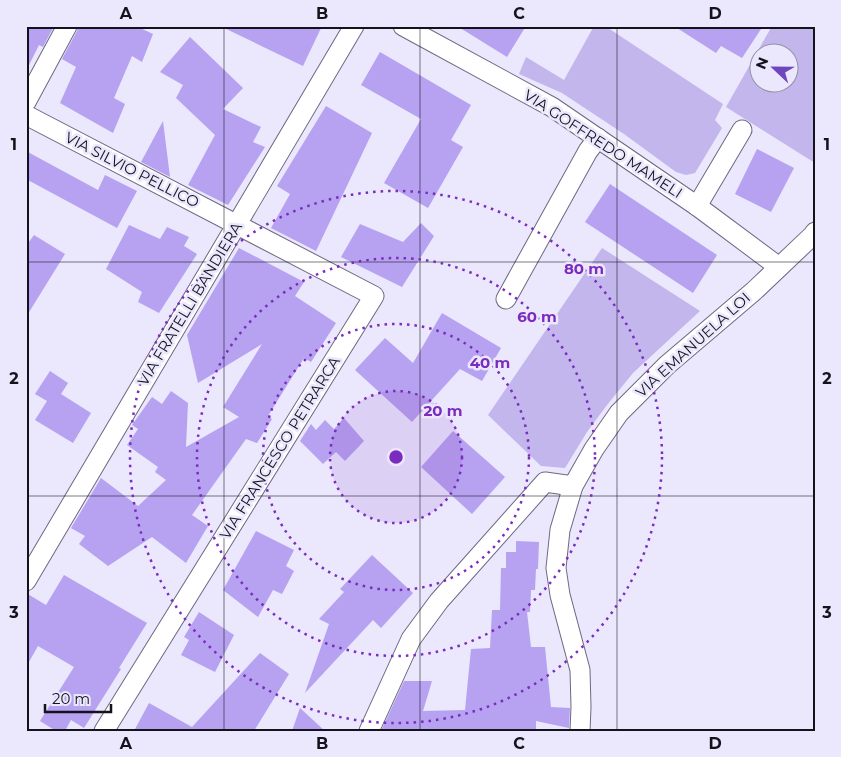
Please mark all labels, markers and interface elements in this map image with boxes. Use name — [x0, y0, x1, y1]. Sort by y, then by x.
text: A — [119, 4, 133, 23]
text: B — [316, 4, 328, 23]
text: C — [513, 4, 525, 23]
text: D — [708, 4, 722, 23]
north arrow — [748, 42, 798, 92]
text: N — [751, 55, 772, 72]
street label: VIA GOFFREDO MAMELI — [520, 85, 686, 202]
street label: VIA SILVIO PELLICO — [62, 127, 203, 212]
text: 1 — [11, 135, 17, 154]
text: 1 — [824, 135, 830, 154]
street label: VIA FRATELLI BANDIERA — [133, 218, 246, 389]
text: 80 m — [564, 259, 604, 278]
street label: VIA EMANUELA LOI — [631, 288, 754, 401]
text: 60 m — [517, 307, 557, 326]
street label: VIA FRANCESCO PETRARCA — [215, 353, 344, 543]
text: 40 m — [470, 353, 510, 372]
text: 2 — [9, 369, 19, 388]
text: 2 — [822, 369, 832, 388]
text: 20 m — [423, 401, 463, 420]
centre of rings — [387, 448, 405, 466]
text: 3 — [8, 603, 19, 622]
text: 3 — [821, 603, 832, 622]
scale bar — [45, 682, 111, 714]
text: 20 m — [52, 689, 90, 708]
text: A — [119, 734, 133, 753]
text: B — [316, 734, 328, 753]
text: C — [513, 734, 525, 753]
text: D — [708, 734, 722, 753]

